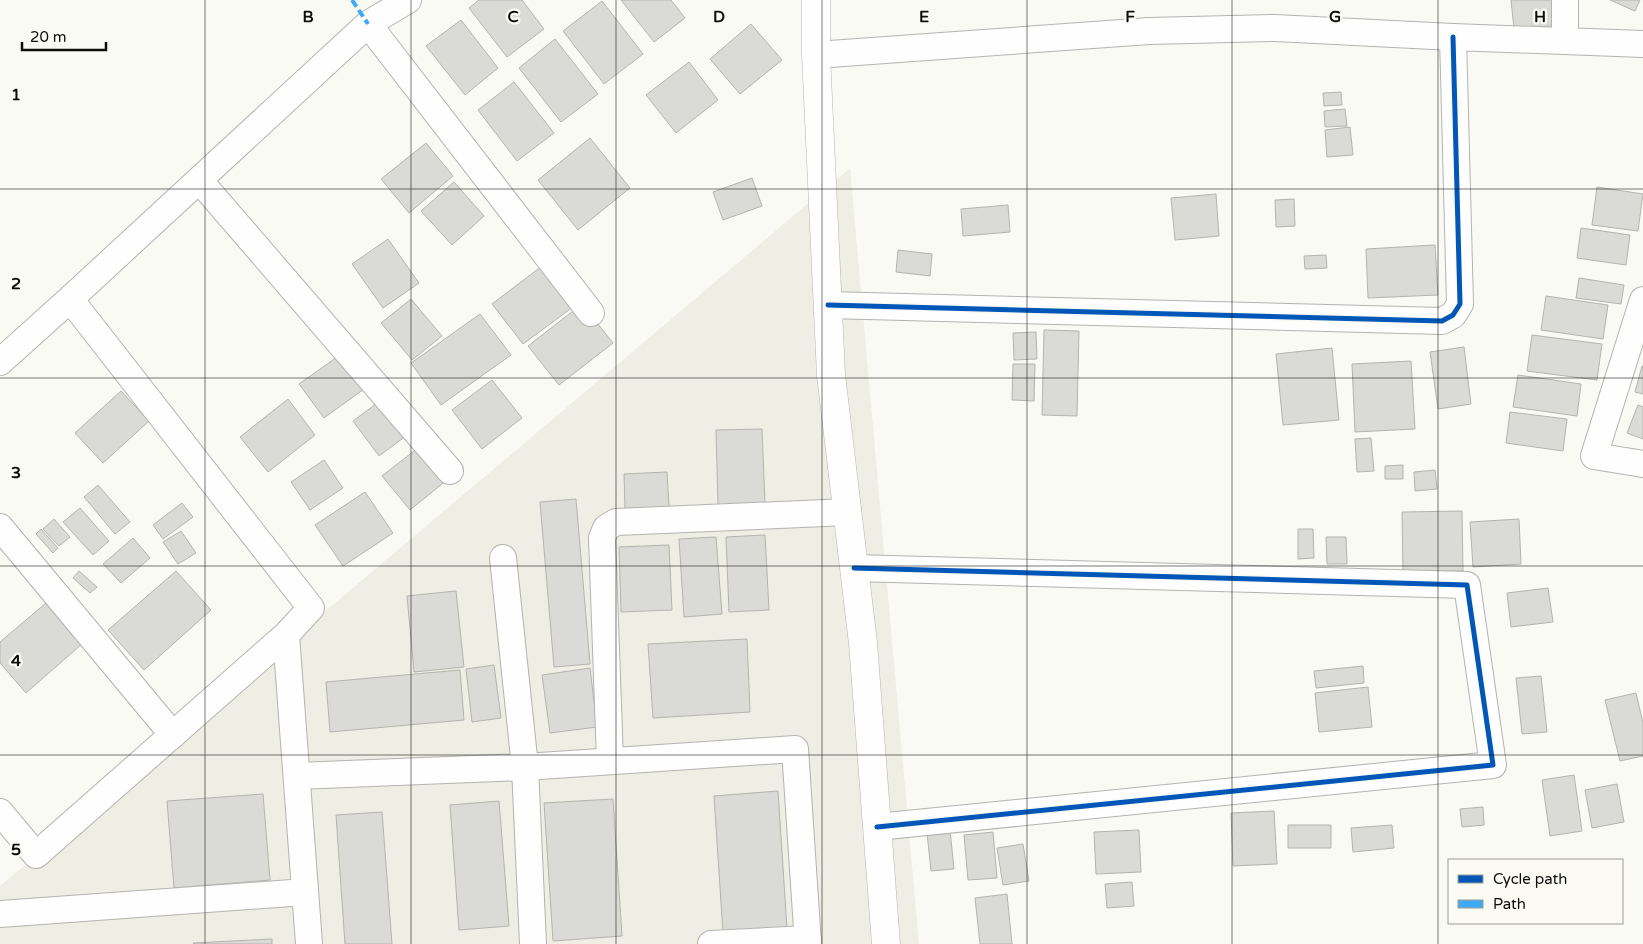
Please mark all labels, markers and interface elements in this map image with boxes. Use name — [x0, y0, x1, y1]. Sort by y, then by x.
text: B — [302, 7, 314, 27]
text: C — [507, 7, 519, 27]
text: D — [713, 7, 725, 27]
text: E — [919, 7, 929, 27]
text: F — [1125, 7, 1135, 27]
text: G — [1329, 7, 1341, 27]
text: H — [1534, 7, 1546, 27]
scale bar — [22, 20, 106, 52]
text: 20 m — [30, 28, 67, 46]
text: 1 — [11, 85, 21, 105]
text: 2 — [11, 274, 21, 294]
text: 3 — [11, 463, 21, 483]
text: 4 — [11, 651, 21, 671]
text: 5 — [11, 840, 21, 860]
legend — [1448, 859, 1623, 924]
text: Cycle path — [1493, 870, 1567, 888]
text: Path — [1493, 895, 1526, 913]

